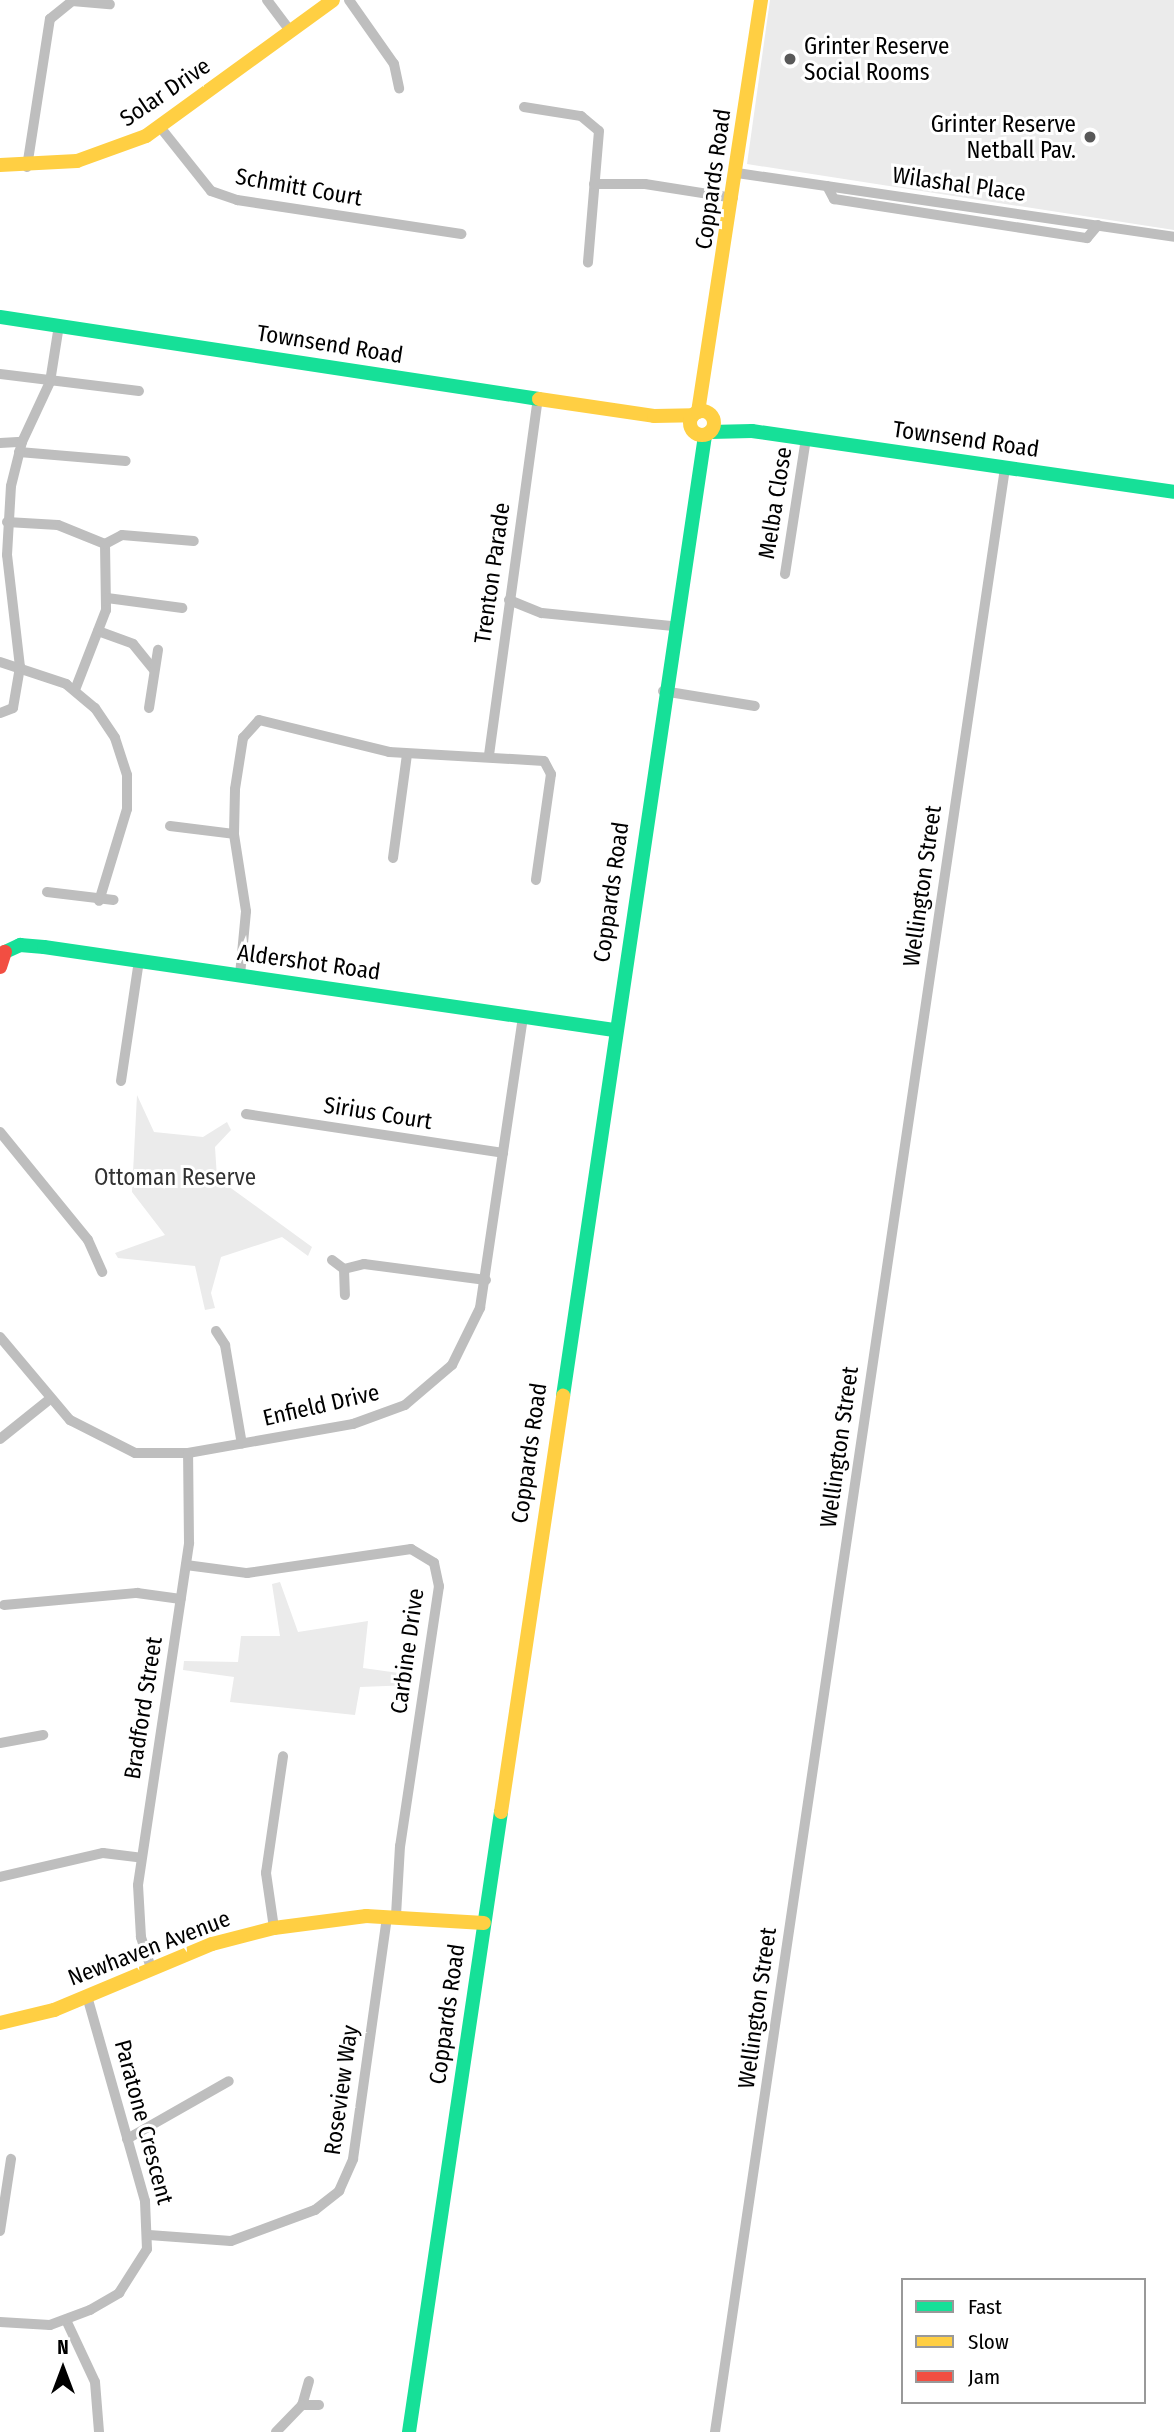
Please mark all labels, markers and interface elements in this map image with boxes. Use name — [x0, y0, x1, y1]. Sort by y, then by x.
place label: Grinter Reserve Social Rooms — [804, 32, 949, 86]
marker: Grinter Reserve Social Rooms — [782, 51, 798, 67]
street label: Solar Drive — [115, 52, 215, 132]
street label: Coppards Road — [689, 107, 737, 251]
place label: Grinter Reserve Netball Pav. — [931, 110, 1076, 164]
marker: Grinter Reserve Netball Pav. — [1082, 129, 1098, 145]
street label: Wilashal Place — [891, 161, 1027, 207]
street label: Schmitt Court — [233, 162, 365, 212]
street label: Townsend Road — [255, 319, 405, 369]
street label: Townsend Road — [891, 415, 1041, 463]
street label: Melba Close — [753, 445, 797, 561]
street label: Trenton Parade — [468, 501, 516, 645]
street label: Wellington Street — [897, 804, 947, 968]
street label: Coppards Road — [587, 820, 635, 964]
street label: Aldershot Road — [236, 938, 382, 986]
street label: Sirius Court — [322, 1091, 434, 1135]
park label: Ottoman Reserve — [94, 1163, 256, 1191]
street label: Wellington Street — [814, 1365, 864, 1529]
street label: Enfield Drive — [260, 1378, 382, 1432]
street label: Coppards Road — [505, 1381, 553, 1525]
street label: Carbine Drive — [385, 1587, 429, 1715]
street label: Bradford Street — [118, 1635, 168, 1781]
street label: Newhaven Avenue — [64, 1904, 234, 1992]
street label: Wellington Street — [732, 1926, 782, 2090]
street label: Coppards Road — [423, 1942, 471, 2086]
street label: Roseview Way — [318, 2023, 364, 2157]
street label: Paratone Crescent — [109, 2037, 179, 2207]
legend — [901, 2278, 1146, 2404]
text: Fast — [968, 2294, 1002, 2320]
text: Slow — [968, 2329, 1009, 2355]
north arrow — [28, 2334, 98, 2404]
text: N — [57, 2336, 69, 2359]
text: Jam — [968, 2364, 1000, 2390]

